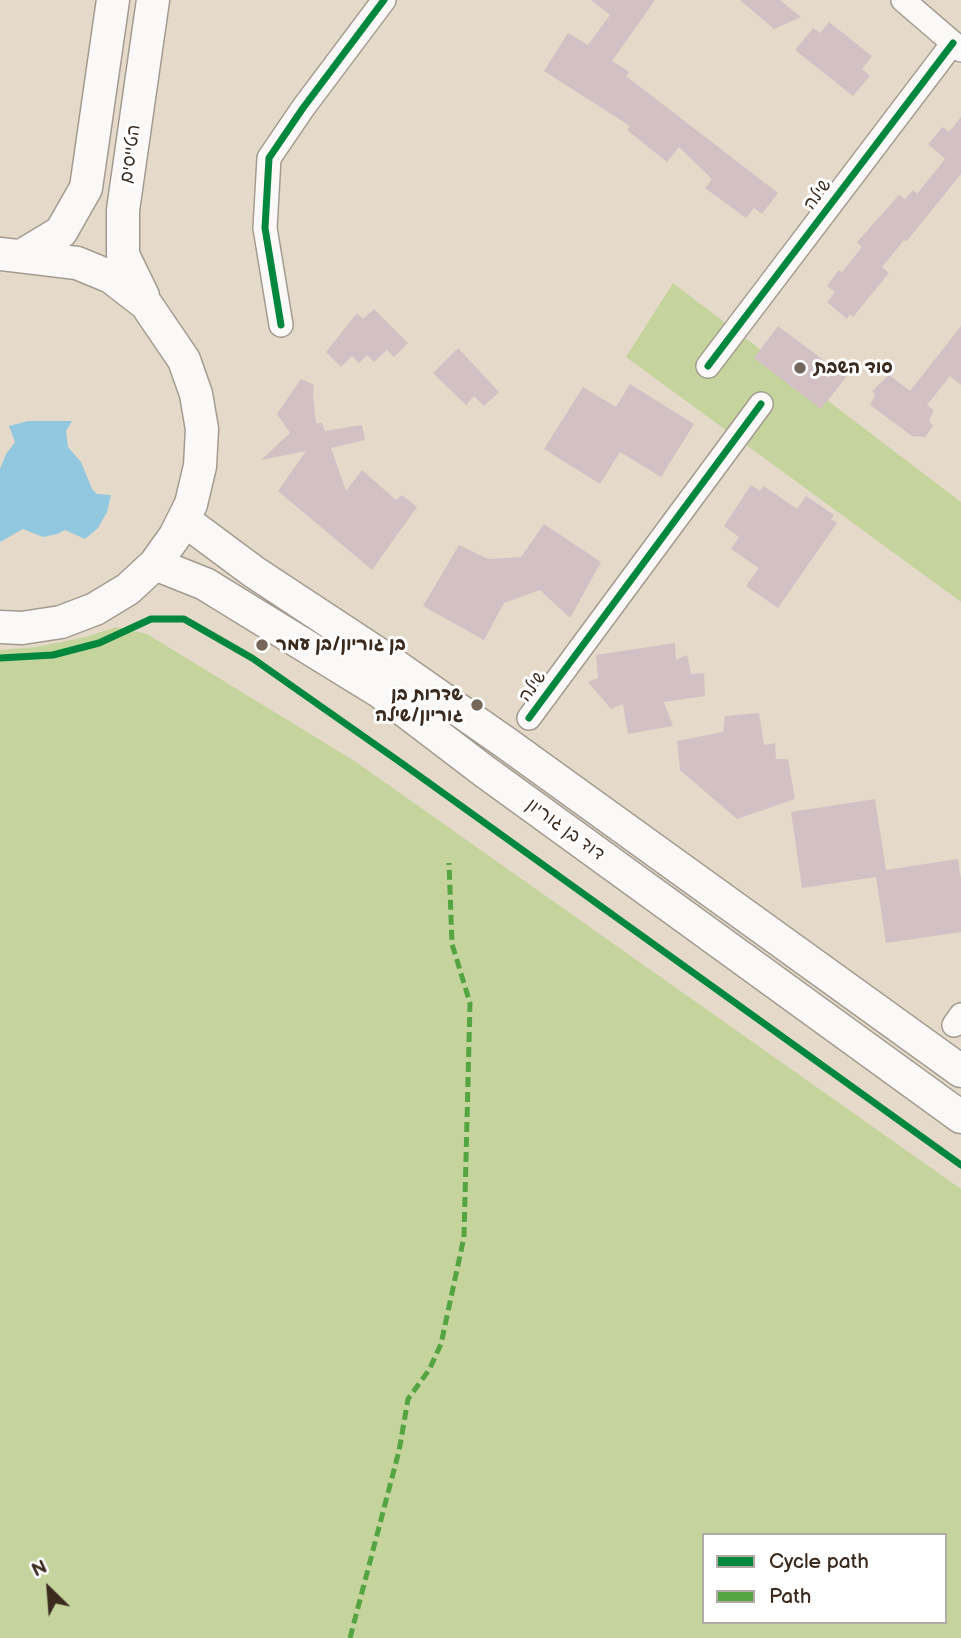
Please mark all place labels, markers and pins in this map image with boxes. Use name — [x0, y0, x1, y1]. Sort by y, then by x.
place label: סוד השבת — [814, 357, 893, 379]
marker: סוד השבת — [792, 360, 808, 376]
place label: בן גוריון/בן עמר — [276, 634, 406, 656]
marker: בן גוריון/בן עמר — [254, 637, 270, 653]
place label: שדרות בן גוריון/שילה — [375, 684, 463, 726]
marker: שדרות בן גוריון/שילה — [469, 697, 485, 713]

